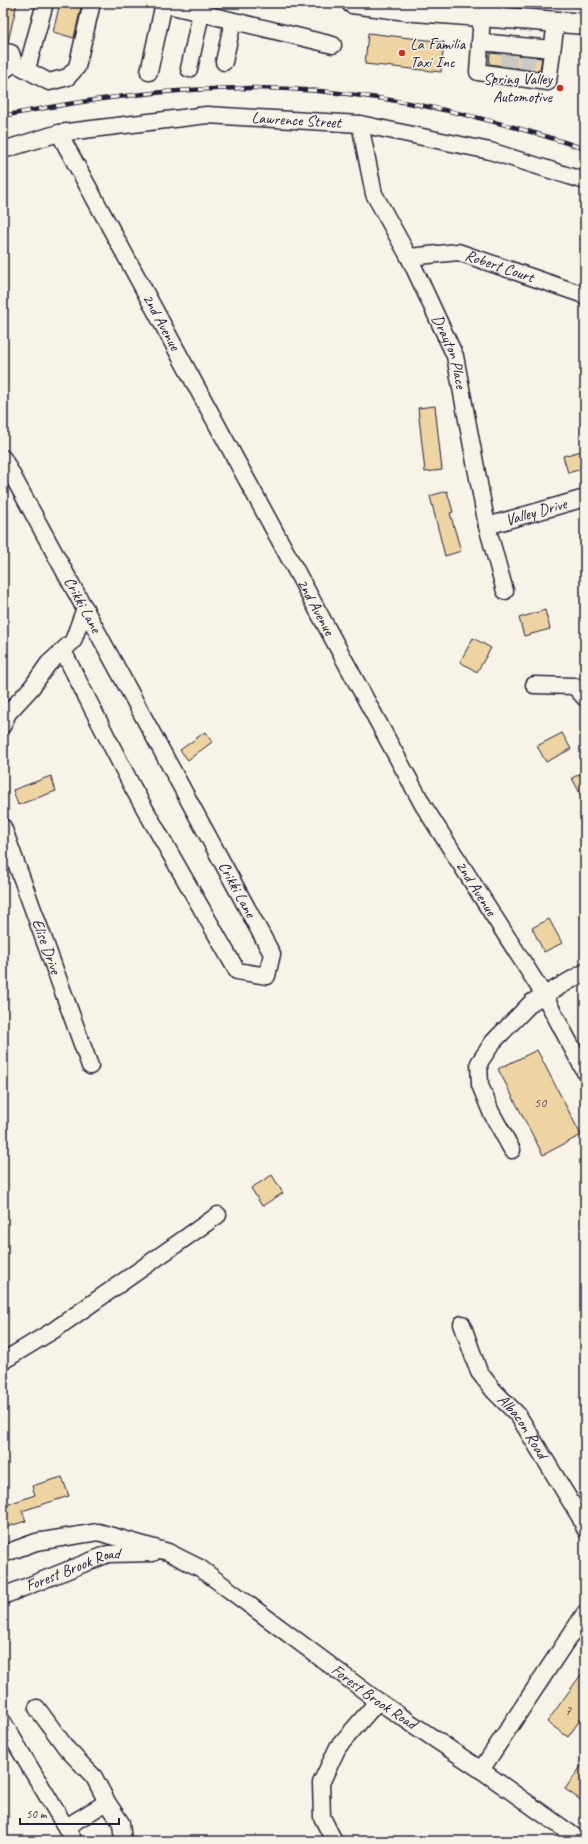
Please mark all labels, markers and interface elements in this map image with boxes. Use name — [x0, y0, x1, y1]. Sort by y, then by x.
place label: La Familia Taxi Inc — [410, 34, 467, 72]
marker: La Familia Taxi Inc — [397, 48, 407, 58]
place label: Spring Valley Automotive — [483, 69, 554, 107]
marker: Spring Valley Automotive — [555, 83, 565, 93]
street label: Lawrence Street — [251, 108, 343, 133]
street label: Robert Court — [462, 245, 538, 288]
street label: 2nd Avenue — [138, 290, 186, 355]
street label: Drayton Place — [427, 312, 471, 392]
street label: Valley Drive — [503, 493, 571, 530]
street label: Crikki Lane — [59, 573, 107, 638]
street label: 2nd Avenue — [292, 575, 340, 640]
street label: 2nd Avenue — [451, 857, 502, 921]
street label: Crikki Lane — [214, 858, 261, 923]
street label: Elise Drive — [27, 916, 66, 978]
house number: 50 — [534, 1094, 548, 1111]
street label: Albacon Road — [493, 1390, 554, 1465]
street label: Forest Brook Road — [23, 1544, 123, 1596]
street label: Forest Brook Road — [327, 1660, 423, 1735]
house number: 7 — [565, 1702, 572, 1719]
scale bar — [20, 1800, 119, 1826]
text: 50 m — [26, 1806, 48, 1822]

